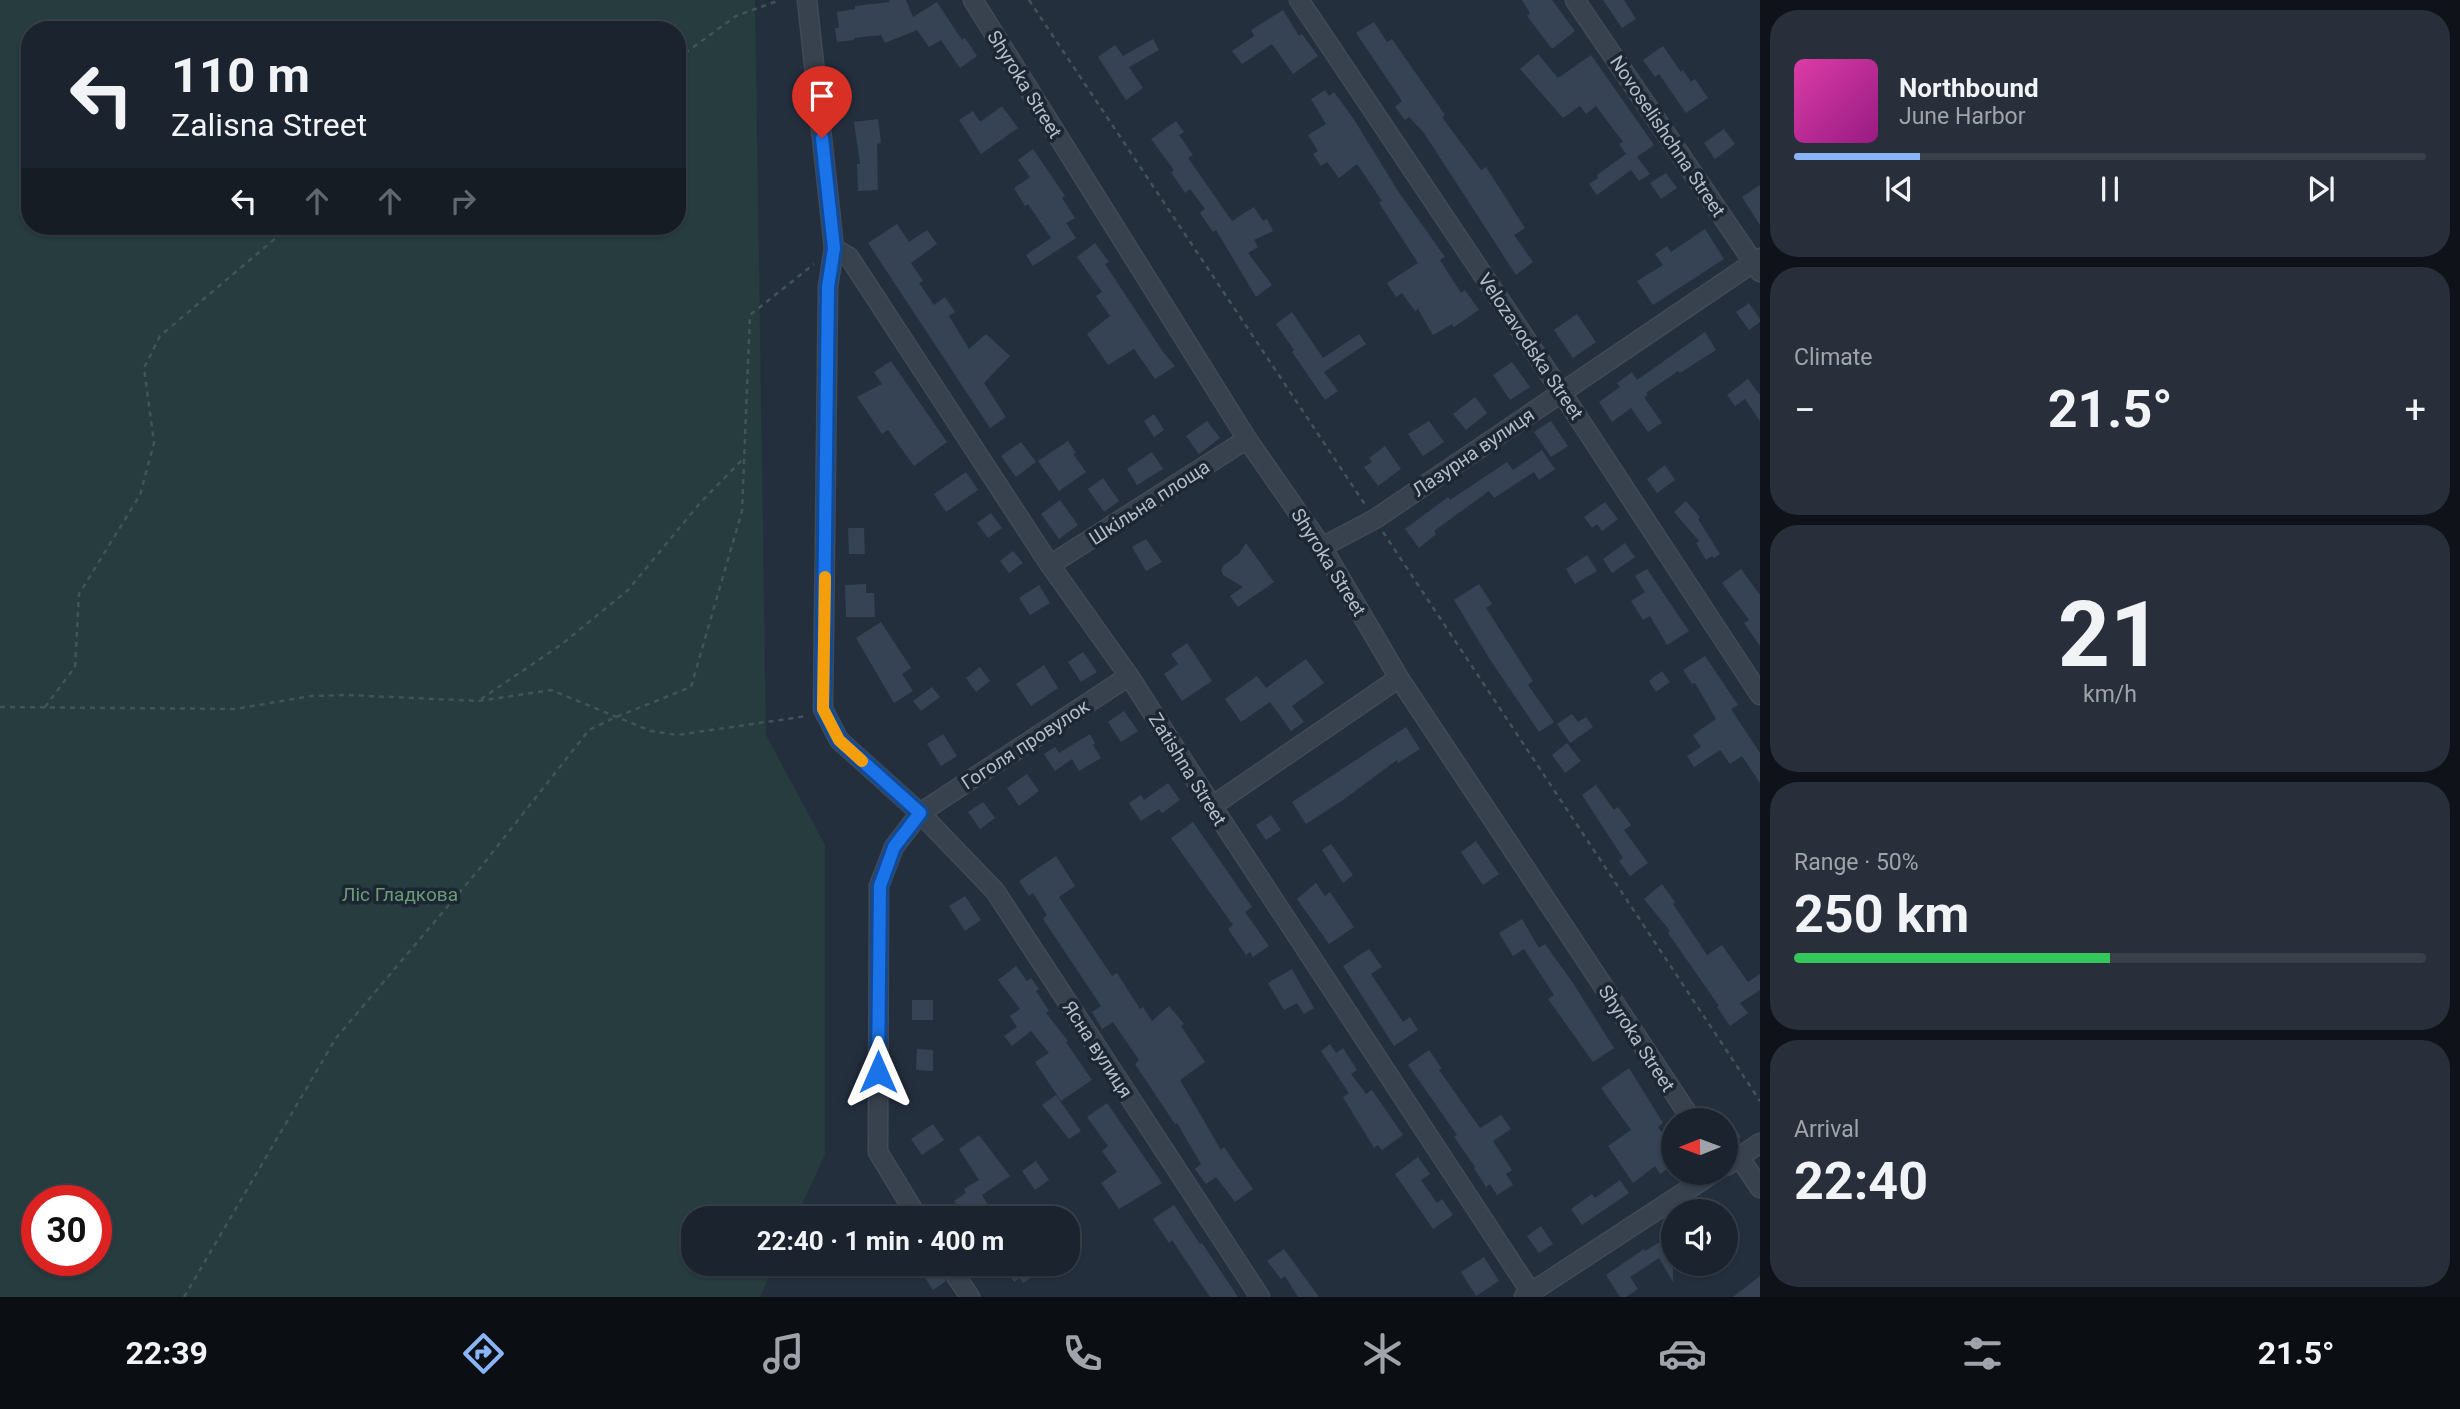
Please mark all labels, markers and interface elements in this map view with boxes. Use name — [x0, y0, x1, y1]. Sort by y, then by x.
street label: Shyroka Street — [982, 26, 1067, 142]
text: 110 m — [171, 47, 310, 104]
icon: left — [56, 49, 147, 140]
street label: Novoselishchna Street — [1605, 51, 1730, 221]
pin — [792, 66, 852, 138]
text: Northbound — [1899, 73, 2039, 103]
icon: arrive — [803, 77, 841, 115]
text: June Harbor — [1899, 103, 2026, 130]
text: Zalisna Street — [171, 106, 367, 144]
icon: previous — [1880, 170, 1918, 208]
icon: pause — [2091, 170, 2129, 208]
icon: next — [2302, 170, 2340, 208]
icon: left — [225, 182, 263, 220]
icon: ahead — [298, 182, 336, 220]
icon: ahead — [371, 182, 409, 220]
icon: right — [444, 182, 482, 220]
street label: Velozavodska Street — [1473, 269, 1588, 424]
text: Climate — [1794, 344, 1873, 371]
text: 21.5° — [2048, 379, 2173, 440]
text: − — [1794, 388, 1816, 432]
text: + — [2404, 388, 2426, 432]
street label: Лазурна вулиця — [1408, 403, 1539, 502]
street label: Шкільна площа — [1085, 455, 1214, 550]
street label: Shyroka Street — [1286, 504, 1371, 620]
text: 21 — [2058, 582, 2162, 688]
text: km/h — [2083, 681, 2137, 708]
street label: Гоголя провулок — [957, 694, 1094, 794]
street label: Zatishna Street — [1144, 709, 1231, 830]
text: Range · 50% — [1794, 849, 1919, 876]
park label: Ліс Гладкова — [342, 883, 458, 906]
text: 250 km — [1794, 884, 1969, 945]
street label: Shyroka Street — [1594, 981, 1680, 1096]
street label: Ясна вулиця — [1058, 996, 1137, 1102]
position arrow — [841, 1035, 915, 1109]
north arrow — [1661, 1108, 1738, 1185]
map controls — [1661, 1108, 1738, 1276]
text: Arrival — [1794, 1116, 1859, 1143]
text: 22:40 — [1794, 1151, 1928, 1212]
speed limit sign: 30 — [21, 1185, 112, 1276]
button: sound — [1661, 1199, 1738, 1276]
text: 22:40 · 1 min · 400 m — [757, 1226, 1004, 1256]
icon: directions — [459, 1329, 508, 1378]
icon: music — [759, 1329, 808, 1378]
icon: phone — [1058, 1329, 1107, 1378]
icon: climate — [1358, 1329, 1407, 1378]
icon: car — [1658, 1329, 1707, 1378]
icon: filters — [1958, 1329, 2007, 1378]
text: 22:39 — [125, 1334, 208, 1372]
text: 21.5° — [2258, 1334, 2334, 1372]

